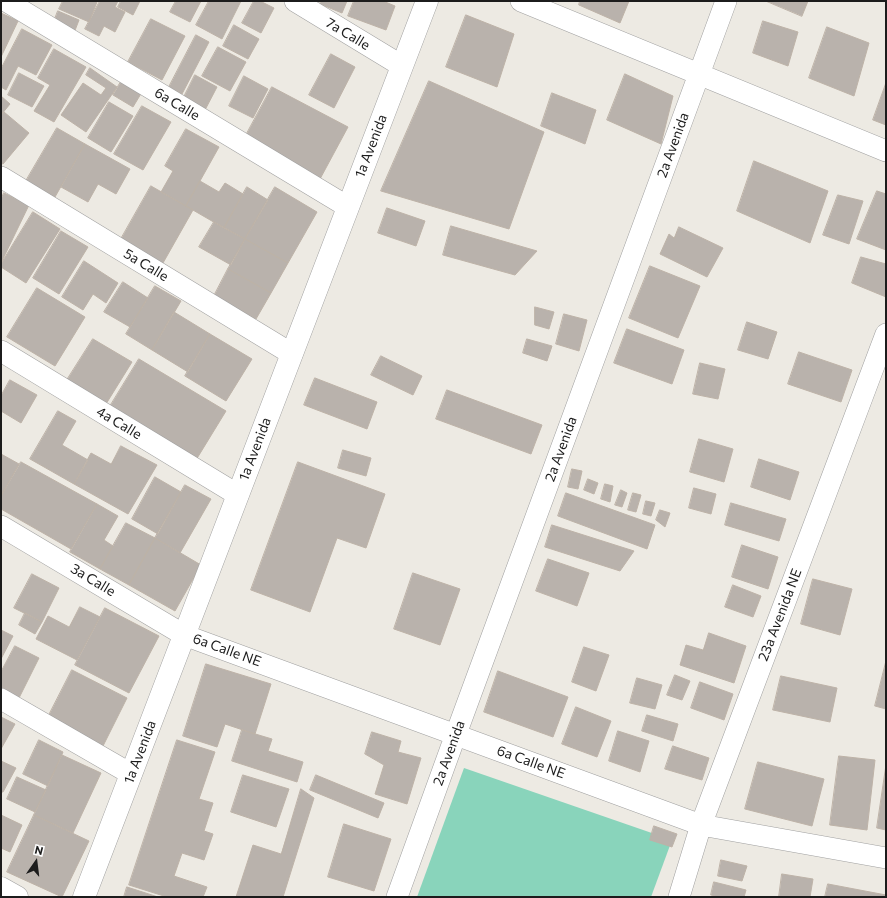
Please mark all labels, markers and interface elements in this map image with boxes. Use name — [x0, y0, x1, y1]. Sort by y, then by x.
street label: 7a Calle — [323, 14, 373, 54]
street label: 6a Calle — [151, 84, 203, 124]
street label: 2a Avenida — [653, 110, 693, 180]
street label: 1a Avenida — [351, 112, 391, 180]
street label: 5a Calle — [120, 245, 172, 285]
street label: 4a Calle — [93, 403, 145, 443]
street label: 2a Avenida — [541, 414, 581, 484]
street label: 1a Avenida — [235, 415, 275, 483]
street label: 3a Calle — [68, 560, 118, 600]
street label: 23a Avenida NE — [755, 566, 805, 664]
street label: 6a Calle NE — [191, 630, 263, 670]
street label: 1a Avenida — [120, 718, 160, 786]
street label: 2a Avenida — [429, 718, 469, 788]
street label: 6a Calle NE — [495, 742, 567, 782]
north arrow — [16, 842, 56, 882]
text: N — [33, 843, 45, 857]

